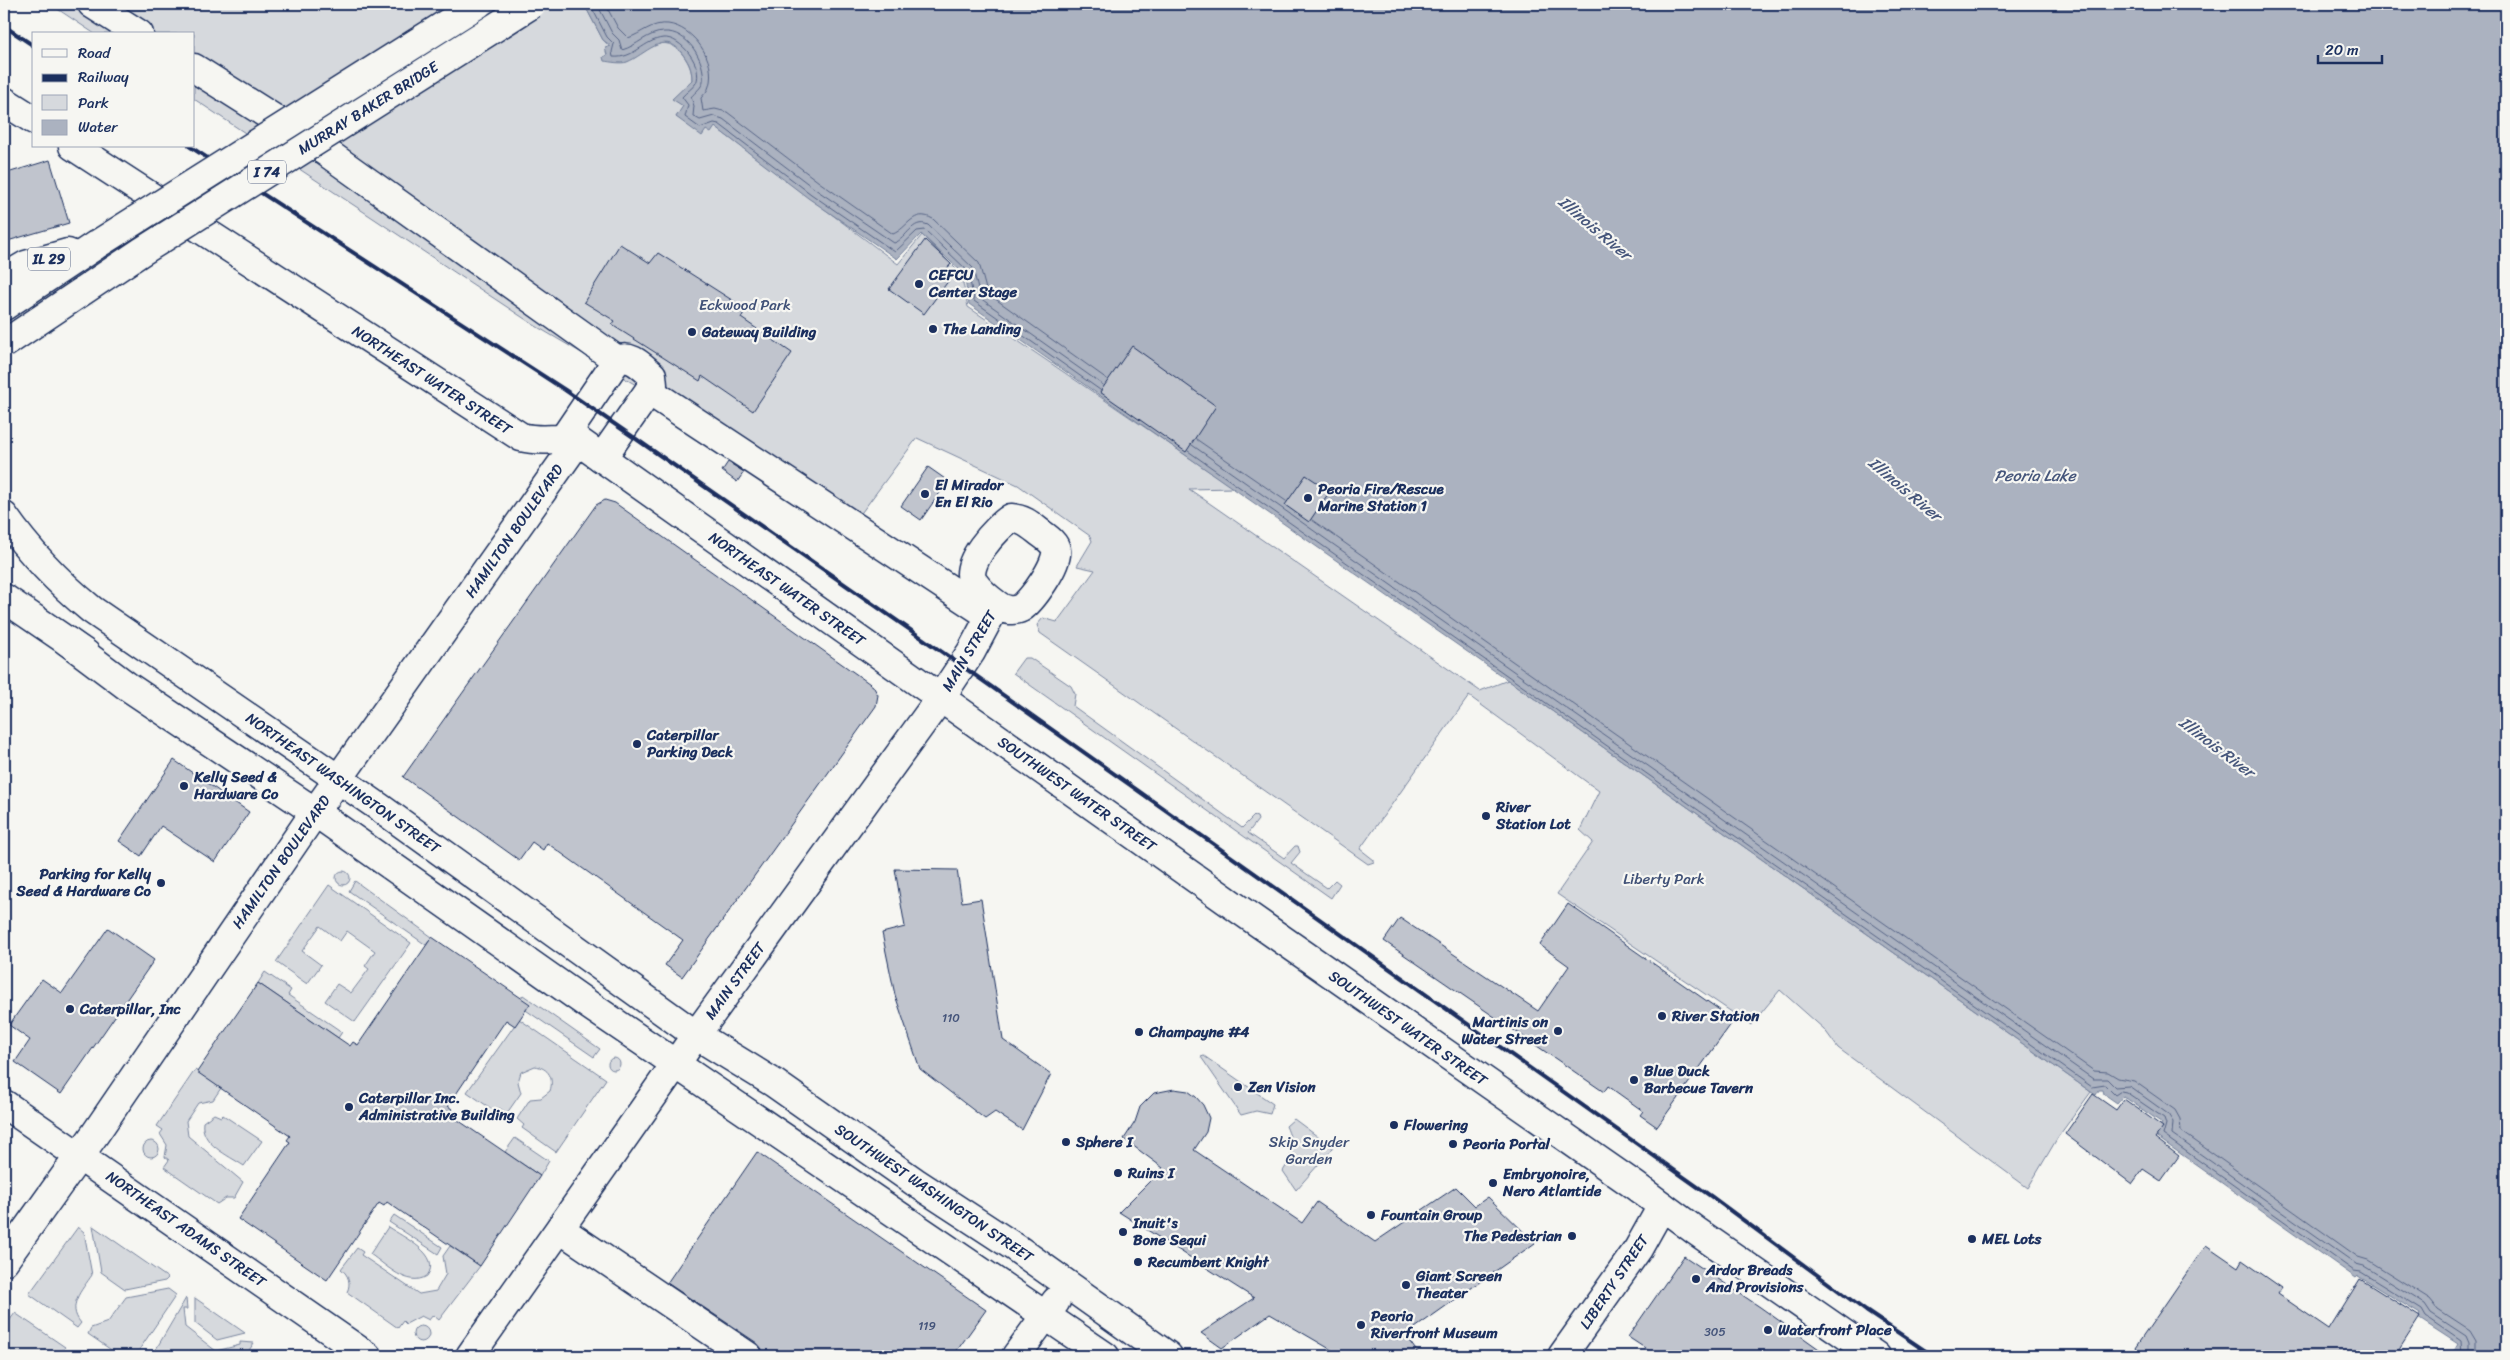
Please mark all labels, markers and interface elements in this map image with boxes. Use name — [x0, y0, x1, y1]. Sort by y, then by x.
legend — [32, 32, 195, 148]
scale bar — [2318, 32, 2381, 64]
text: 20 m — [2325, 37, 2359, 63]
text: Road — [78, 40, 111, 66]
street label: MURRAY BAKER BRIDGE — [293, 53, 445, 162]
text: Railway — [78, 64, 129, 90]
text: Park — [78, 90, 109, 116]
text: Water — [78, 114, 118, 140]
road number: I 74 — [248, 160, 286, 183]
water label: Illinois River — [1551, 188, 1640, 269]
road number: IL 29 — [28, 248, 70, 270]
place label: CEFCU Center Stage — [928, 262, 1018, 305]
marker: CEFCU Center Stage — [913, 278, 925, 290]
park label: Eckwood Park — [699, 292, 791, 318]
place label: The Landing — [943, 316, 1021, 342]
street label: NORTHEAST WATER STREET — [347, 318, 519, 443]
place label: Gateway Building — [701, 319, 817, 345]
marker: The Landing — [927, 323, 939, 335]
marker: Gateway Building — [686, 326, 698, 338]
water label: Illinois River — [1861, 449, 1950, 530]
street label: HAMILTON BOULEVARD — [458, 459, 570, 603]
water label: Peoria Lake — [1995, 461, 2078, 490]
place label: El Mirador En El Rio — [935, 472, 1005, 515]
place label: Peoria Fire/Rescue Marine Station 1 — [1317, 476, 1445, 519]
marker: El Mirador En El Rio — [919, 488, 931, 500]
marker: Peoria Fire/Rescue Marine Station 1 — [1302, 492, 1314, 504]
street label: NORTHEAST WATER STREET — [703, 525, 872, 654]
street label: MAIN STREET — [934, 604, 1004, 697]
street label: NORTHEAST WASHINGTON STREET — [240, 706, 447, 861]
water label: Illinois River — [2172, 708, 2263, 787]
place label: Caterpillar Parking Deck — [646, 722, 733, 765]
street label: SOUTHWEST WATER STREET — [992, 729, 1163, 860]
marker: Caterpillar Parking Deck — [631, 738, 643, 750]
place label: Kelly Seed & Hardware Co — [193, 764, 279, 807]
marker: Kelly Seed & Hardware Co — [178, 780, 190, 792]
street label: HAMILTON BOULEVARD — [225, 790, 337, 934]
place label: River Station Lot — [1495, 794, 1571, 837]
marker: River Station Lot — [1480, 810, 1492, 822]
place label: Parking for Kelly Seed & Hardware Co — [15, 861, 152, 904]
park label: Liberty Park — [1623, 866, 1705, 892]
marker: Parking for Kelly Seed & Hardware Co — [155, 877, 167, 889]
street label: MAIN STREET — [698, 935, 773, 1025]
street label: SOUTHWEST WATER STREET — [1323, 963, 1494, 1094]
place label: Caterpillar, Inc — [79, 996, 182, 1022]
marker: Caterpillar, Inc — [64, 1003, 76, 1015]
place label: River Station — [1671, 1003, 1760, 1029]
house number: 110 — [942, 1007, 960, 1029]
place label: Martinis on Water Street — [1461, 1009, 1549, 1052]
marker: River Station — [1656, 1010, 1668, 1022]
place label: Champayne #4 — [1148, 1019, 1250, 1045]
marker: Martinis on Water Street — [1552, 1025, 1564, 1037]
marker: Champayne #4 — [1133, 1026, 1145, 1038]
place label: Blue Duck Barbecue Tavern — [1644, 1058, 1754, 1101]
place label: Zen Vision — [1247, 1074, 1317, 1100]
marker: Blue Duck Barbecue Tavern — [1628, 1074, 1640, 1086]
marker: Zen Vision — [1232, 1081, 1244, 1093]
place label: Caterpillar Inc. Administrative Building — [358, 1085, 515, 1128]
marker: Caterpillar Inc. Administrative Building — [343, 1101, 355, 1113]
place label: Flowering — [1403, 1112, 1469, 1138]
street label: SOUTHWEST WASHINGTON STREET — [829, 1117, 1039, 1270]
marker: Flowering — [1388, 1119, 1400, 1131]
place label: Sphere I — [1075, 1129, 1134, 1155]
park label: Skip Snyder Garden — [1269, 1129, 1350, 1172]
place label: Peoria Portal — [1463, 1131, 1551, 1157]
marker: Sphere I — [1060, 1136, 1072, 1148]
marker: Peoria Portal — [1447, 1138, 1459, 1150]
place label: Ruins I — [1127, 1160, 1175, 1186]
place label: Embryonoire, Nero Atlantide — [1502, 1161, 1602, 1204]
street label: NORTHEAST ADAMS STREET — [100, 1164, 273, 1295]
marker: Ruins I — [1112, 1167, 1124, 1179]
marker: Embryonoire, Nero Atlantide — [1487, 1177, 1499, 1189]
place label: Fountain Group — [1380, 1202, 1482, 1228]
marker: Fountain Group — [1365, 1209, 1377, 1221]
place label: Inuit's Bone Sequi — [1132, 1210, 1207, 1253]
place label: The Pedestrian — [1464, 1223, 1563, 1249]
marker: Inuit's Bone Sequi — [1117, 1226, 1129, 1238]
place label: MEL Lots — [1981, 1226, 2043, 1252]
street label: LIBERTY STREET — [1573, 1228, 1656, 1335]
marker: The Pedestrian — [1566, 1230, 1578, 1242]
marker: MEL Lots — [1966, 1233, 1978, 1245]
place label: Recumbent Knight — [1147, 1249, 1269, 1275]
marker: Recumbent Knight — [1132, 1256, 1144, 1268]
place label: Ardor Breads And Provisions — [1705, 1257, 1805, 1300]
place label: Giant Screen Theater — [1415, 1263, 1503, 1306]
marker: Ardor Breads And Provisions — [1690, 1273, 1702, 1285]
marker: Giant Screen Theater — [1400, 1279, 1412, 1291]
place label: Peoria Riverfront Museum — [1370, 1303, 1498, 1346]
house number: 119 — [918, 1315, 936, 1337]
place label: Waterfront Place — [1778, 1317, 1892, 1343]
marker: Peoria Riverfront Museum — [1355, 1319, 1367, 1331]
house number: 305 — [1704, 1321, 1726, 1343]
marker: Waterfront Place — [1762, 1324, 1774, 1336]

